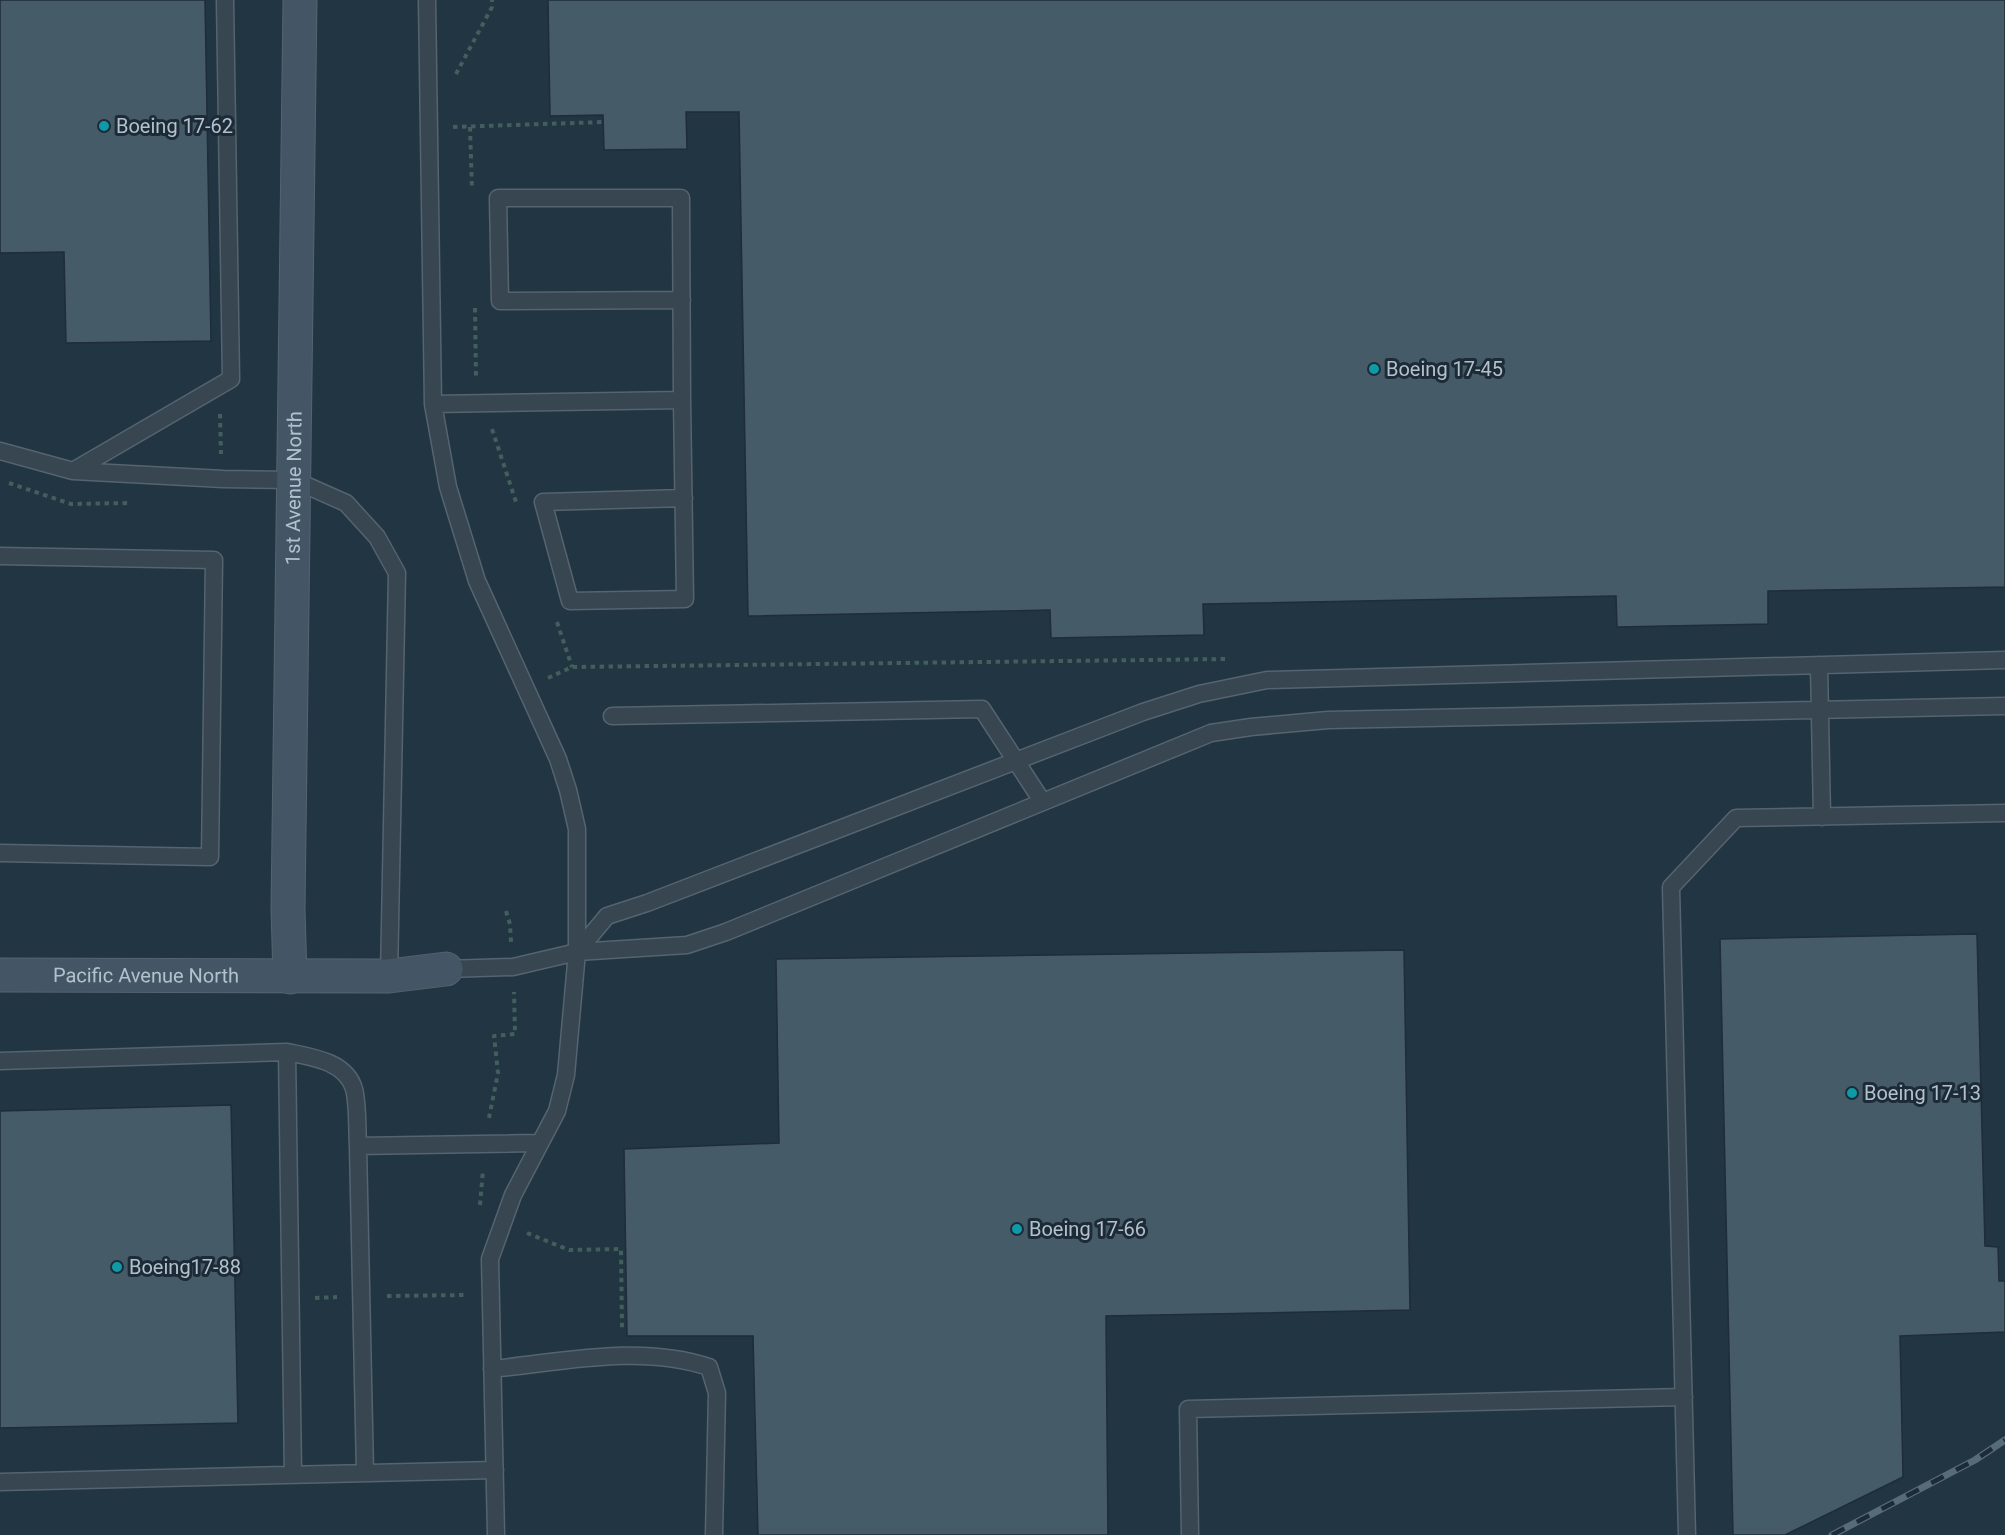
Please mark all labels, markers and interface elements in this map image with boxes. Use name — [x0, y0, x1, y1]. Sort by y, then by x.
place label: Boeing 17-62 — [116, 114, 233, 138]
marker: Boeing 17-62 — [97, 119, 111, 133]
place label: Boeing 17-45 — [1386, 357, 1503, 381]
marker: Boeing 17-45 — [1367, 362, 1381, 376]
street label: 1st Avenue North — [281, 411, 307, 565]
street label: Pacific Avenue North — [53, 963, 239, 988]
place label: Boeing 17-13 — [1864, 1081, 1981, 1105]
marker: Boeing 17-13 — [1845, 1086, 1859, 1100]
place label: Boeing 17-66 — [1029, 1217, 1146, 1241]
marker: Boeing 17-66 — [1010, 1222, 1024, 1236]
place label: Boeing17-88 — [129, 1255, 241, 1279]
marker: Boeing17-88 — [110, 1260, 124, 1274]

